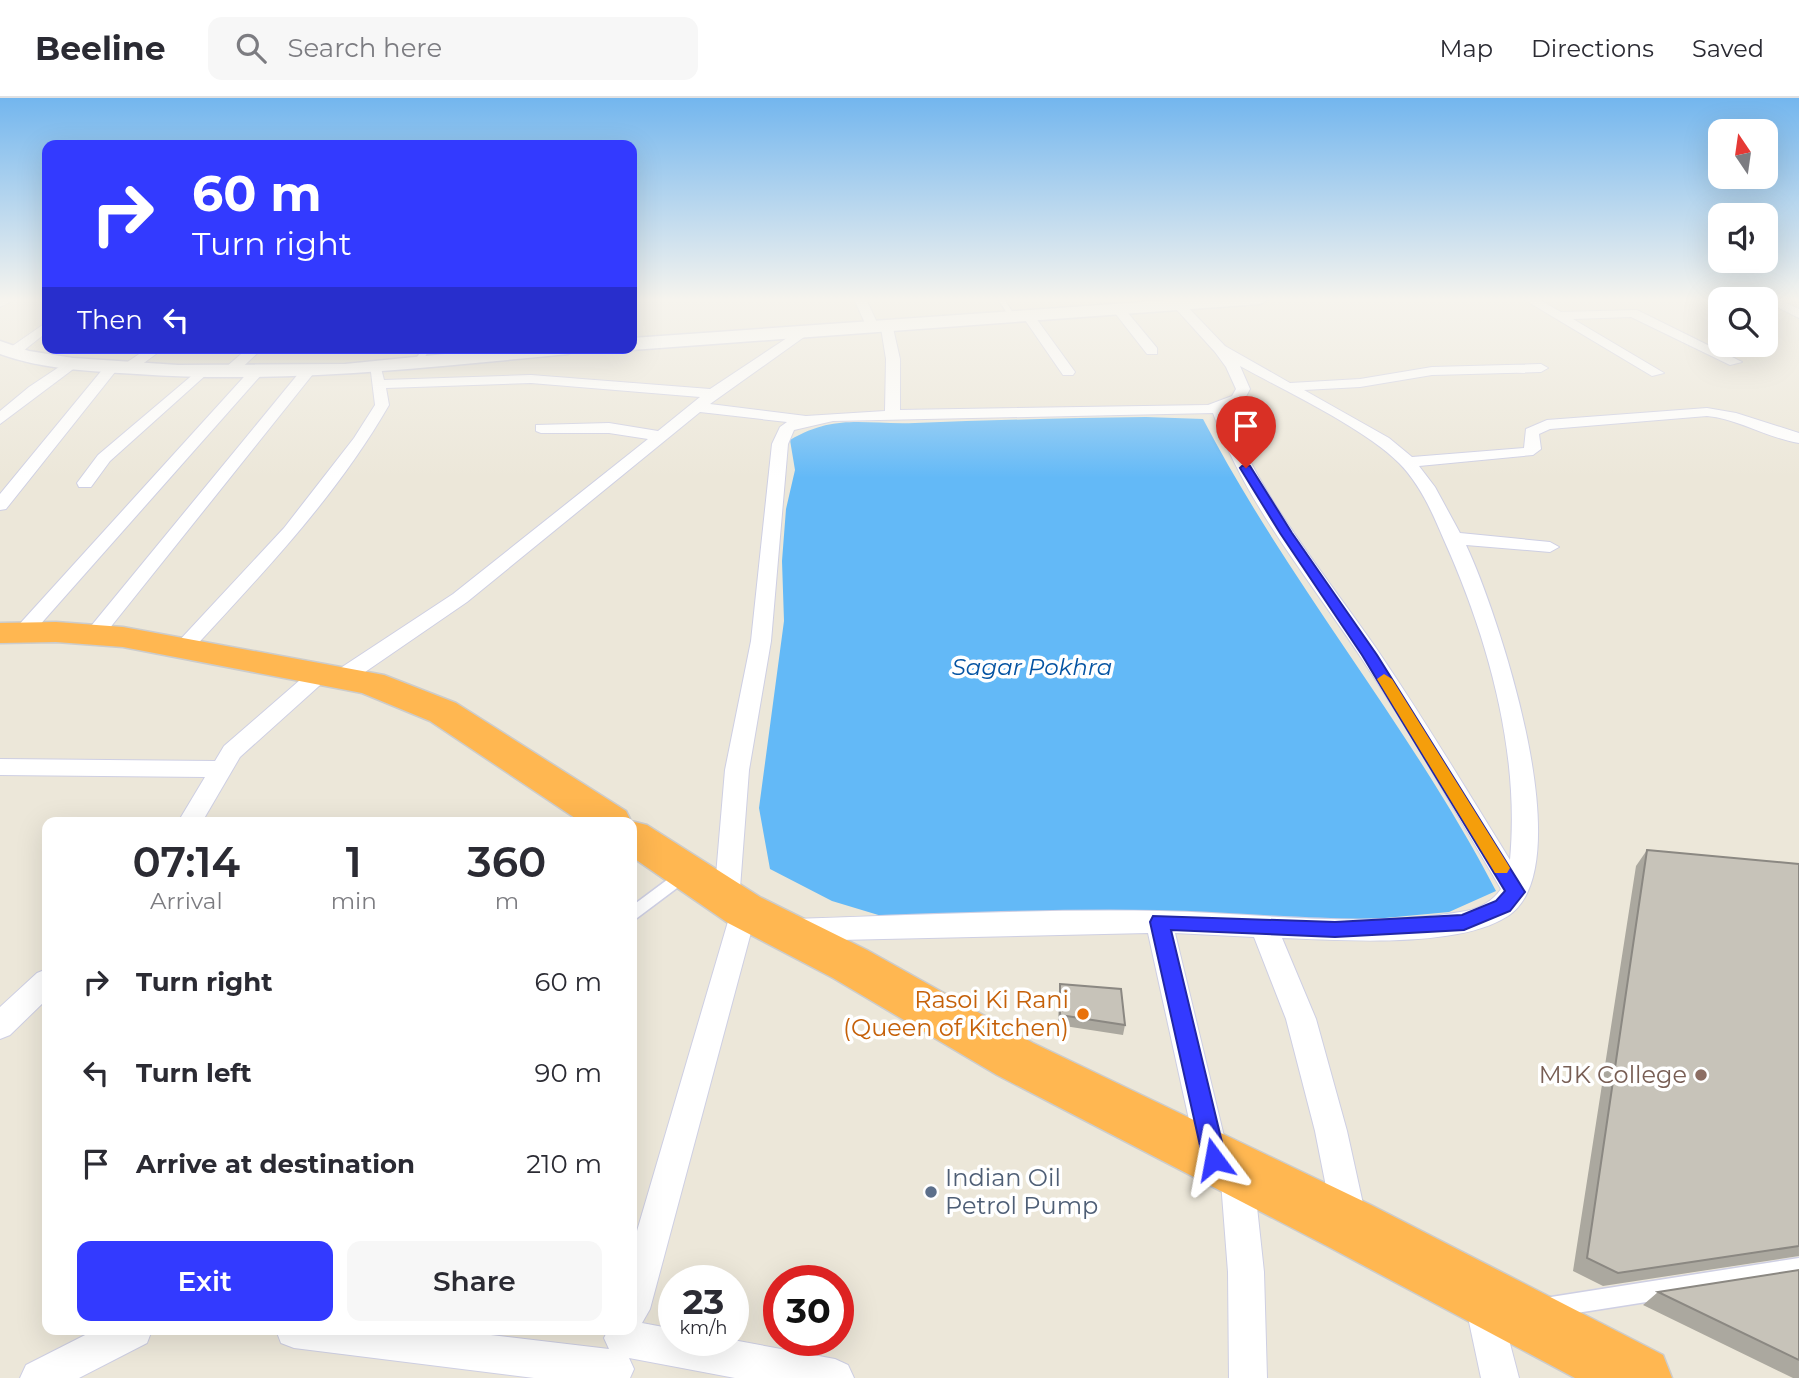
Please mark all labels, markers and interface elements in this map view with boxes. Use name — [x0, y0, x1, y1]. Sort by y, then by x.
search box — [208, 17, 698, 80]
text: Beeline — [35, 28, 166, 68]
icon: search — [232, 29, 270, 67]
text: Search here — [288, 32, 442, 64]
text: Map — [1440, 34, 1493, 63]
text: Directions — [1531, 34, 1654, 63]
text: Saved — [1692, 34, 1764, 63]
north arrow — [1708, 119, 1778, 189]
map controls — [1708, 119, 1778, 357]
text: 60 m — [192, 164, 322, 223]
icon: right — [77, 168, 168, 259]
button: sound — [1708, 203, 1778, 273]
text: Turn right — [192, 224, 352, 263]
button: search — [1708, 287, 1778, 357]
icon: left — [157, 301, 195, 339]
text: Then — [77, 304, 143, 336]
pin — [1216, 396, 1276, 468]
icon: arrive — [1227, 407, 1265, 445]
water label: Sagar Pokhra — [952, 653, 1112, 681]
text: 07:14 — [133, 836, 240, 888]
text: 1 — [346, 836, 362, 888]
text: 360 — [467, 836, 546, 888]
text: Arrival — [150, 887, 223, 915]
text: min — [331, 887, 377, 915]
text: m — [495, 887, 519, 915]
icon: right — [77, 963, 115, 1001]
text: Turn right — [136, 966, 272, 998]
text: 60 m — [535, 966, 602, 998]
place label: Rasoi Ki Rani (Queen of Kitchen) — [843, 985, 1069, 1042]
marker: Rasoi Ki Rani (Queen of Kitchen) — [1075, 1006, 1091, 1022]
icon: left — [77, 1054, 115, 1092]
text: Turn left — [136, 1057, 252, 1089]
text: 90 m — [535, 1057, 602, 1089]
place label: MJK College — [1539, 1060, 1687, 1089]
marker: MJK College — [1693, 1067, 1709, 1083]
position arrow — [1177, 1122, 1251, 1196]
icon: arrive — [77, 1145, 115, 1183]
text: Arrive at destination — [136, 1148, 415, 1180]
text: 210 m — [526, 1148, 602, 1180]
place label: Indian Oil Petrol Pump — [945, 1163, 1098, 1220]
marker: Indian Oil Petrol Pump — [923, 1184, 939, 1200]
button: Exit — [77, 1241, 333, 1321]
button: Share — [347, 1241, 602, 1321]
speed limit sign: 30 — [763, 1265, 854, 1356]
text: 23 — [683, 1280, 724, 1323]
text: km/h — [679, 1317, 728, 1339]

